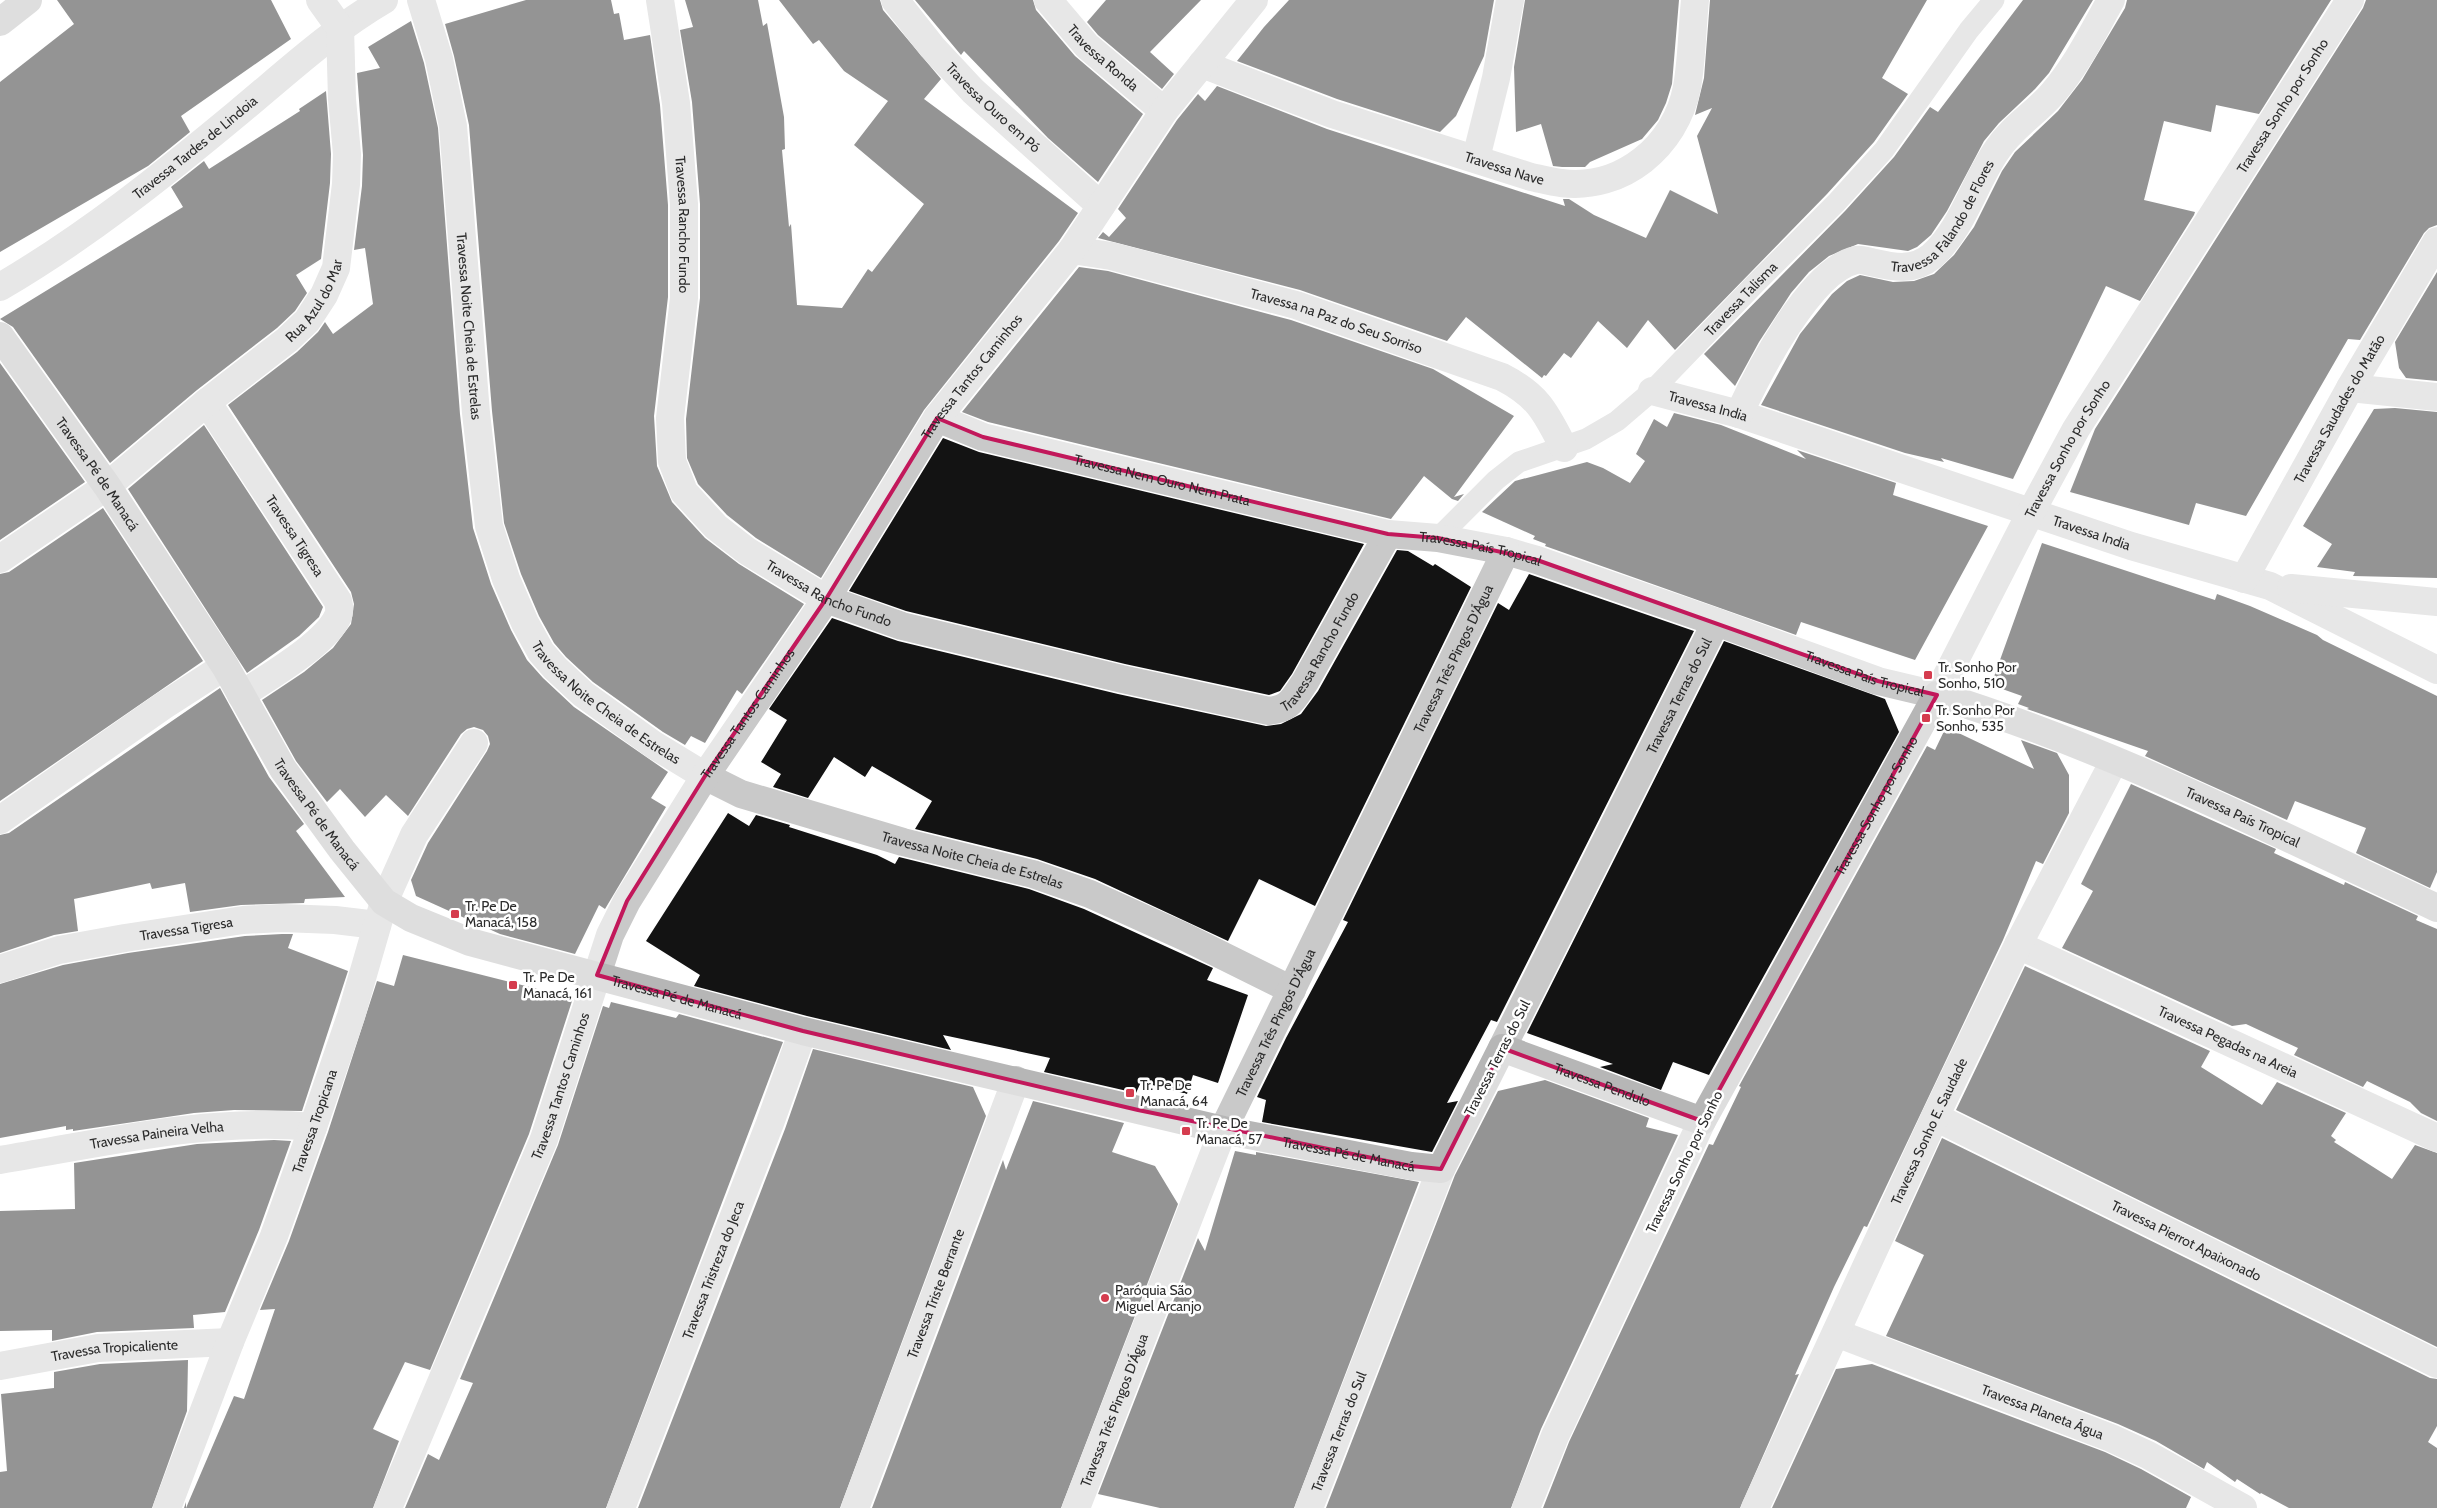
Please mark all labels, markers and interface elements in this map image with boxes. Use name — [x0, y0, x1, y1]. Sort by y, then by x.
street label: Travessa Ronda — [1064, 21, 1143, 95]
street label: Travessa Sonho por Sonho — [2233, 35, 2332, 177]
street label: Travessa Ouro em Pó — [942, 59, 1045, 157]
street label: Travessa Tardes de Lindoia — [129, 91, 261, 203]
street label: Travessa Nave — [1462, 148, 1546, 189]
street label: Travessa Rancho Fundo — [671, 155, 693, 294]
street label: Travessa Falando de Flores — [1890, 156, 1998, 276]
street label: Travessa Noite Cheia de Estrelas — [453, 232, 486, 421]
street label: Rua Azul do Mar — [281, 258, 346, 346]
street label: Travessa Talisma — [1701, 258, 1781, 340]
street label: Travessa na Paz do Seu Sorriso — [1248, 284, 1425, 358]
street label: Travessa Tantos Caminhos — [917, 310, 1026, 443]
street label: Travessa Saudades do Matão — [2290, 331, 2389, 487]
street label: Travessa Sonho por Sonho — [2020, 376, 2114, 521]
street label: Travessa India — [1667, 387, 1750, 425]
street label: Travessa Pé de Manacá — [52, 414, 143, 535]
street label: Travessa Nem Ouro Nem Prata — [1072, 450, 1252, 510]
street label: Travessa Tigresa — [262, 492, 328, 580]
street label: Travessa India — [2050, 511, 2133, 554]
street label: Travessa País Tropical — [1419, 528, 1545, 570]
street label: Travessa Rancho Fundo — [763, 556, 894, 631]
street label: Travessa Três Pingos D'Água — [1409, 581, 1497, 736]
street label: Travessa Rancho Fundo — [1277, 588, 1363, 716]
street label: Travessa Terras do Sul — [1642, 634, 1716, 757]
street label: Travessa Noite Cheia de Estrelas — [528, 638, 684, 768]
street label: Travessa Tantos Caminhos — [697, 645, 799, 782]
street label: Travessa País Tropical — [1803, 646, 1927, 701]
place label: Tr. Sonho Por Sonho, 510 — [1938, 658, 2017, 692]
marker: Tr. Sonho Por Sonho, 510 — [1922, 669, 1934, 681]
place label: Tr. Sonho Por Sonho, 535 — [1936, 701, 2015, 735]
marker: Tr. Sonho Por Sonho, 535 — [1920, 712, 1932, 724]
street label: Travessa Sonho por Sonho — [1830, 733, 1922, 879]
street label: Travessa Pé de Manacá — [270, 755, 364, 874]
street label: Travessa País Tropical — [2183, 783, 2304, 852]
street label: Travessa Noite Cheia de Estrelas — [879, 827, 1066, 893]
place label: Tr. Pe De Manacá, 158 — [465, 897, 537, 931]
marker: Tr. Pe De Manacá, 158 — [449, 908, 461, 920]
street label: Travessa Tigresa — [139, 913, 234, 945]
street label: Travessa Três Pingos D'Água — [1232, 945, 1319, 1100]
place label: Tr. Pe De Manacá, 161 — [523, 968, 592, 1002]
street label: Travessa Pé de Manacá — [610, 971, 744, 1023]
marker: Tr. Pe De Manacá, 161 — [507, 979, 519, 991]
street label: Travessa Terras do Sul — [1460, 996, 1534, 1119]
street label: Travessa Pegadas na Areia — [2155, 1002, 2301, 1082]
street label: Travessa Tantos Caminhos — [527, 1010, 593, 1163]
street label: Travessa Sonho E. Saudade — [1887, 1055, 1971, 1208]
street label: Travessa Pendulo — [1552, 1059, 1653, 1111]
street label: Travessa Tropicana — [288, 1067, 341, 1176]
place label: Tr. Pe De Manacá, 64 — [1140, 1076, 1208, 1110]
marker: Tr. Pe De Manacá, 64 — [1124, 1087, 1136, 1099]
street label: Travessa Sonho por Sonho — [1642, 1087, 1727, 1236]
place label: Tr. Pe De Manacá, 57 — [1196, 1114, 1262, 1148]
street label: Travessa Paineira Velha — [89, 1117, 225, 1153]
marker: Tr. Pe De Manacá, 57 — [1180, 1125, 1192, 1137]
street label: Travessa Pé de Manacá — [1281, 1133, 1416, 1175]
street label: Travessa Pierrot Apaixonado — [2108, 1196, 2264, 1285]
street label: Travessa Tristreza do Jeca — [678, 1198, 748, 1342]
street label: Travessa Triste Berrante — [903, 1226, 968, 1361]
place label: Paróquia São Miguel Arcanjo — [1115, 1281, 1202, 1315]
marker: Paróquia São Miguel Arcanjo — [1099, 1292, 1111, 1304]
street label: Travessa Três Pingos D'Água — [1076, 1331, 1152, 1489]
street label: Travessa Tropicaliente — [50, 1335, 178, 1365]
street label: Travessa Terras do Sul — [1307, 1368, 1371, 1494]
street label: Travessa Planeta Água — [1979, 1380, 2106, 1443]

